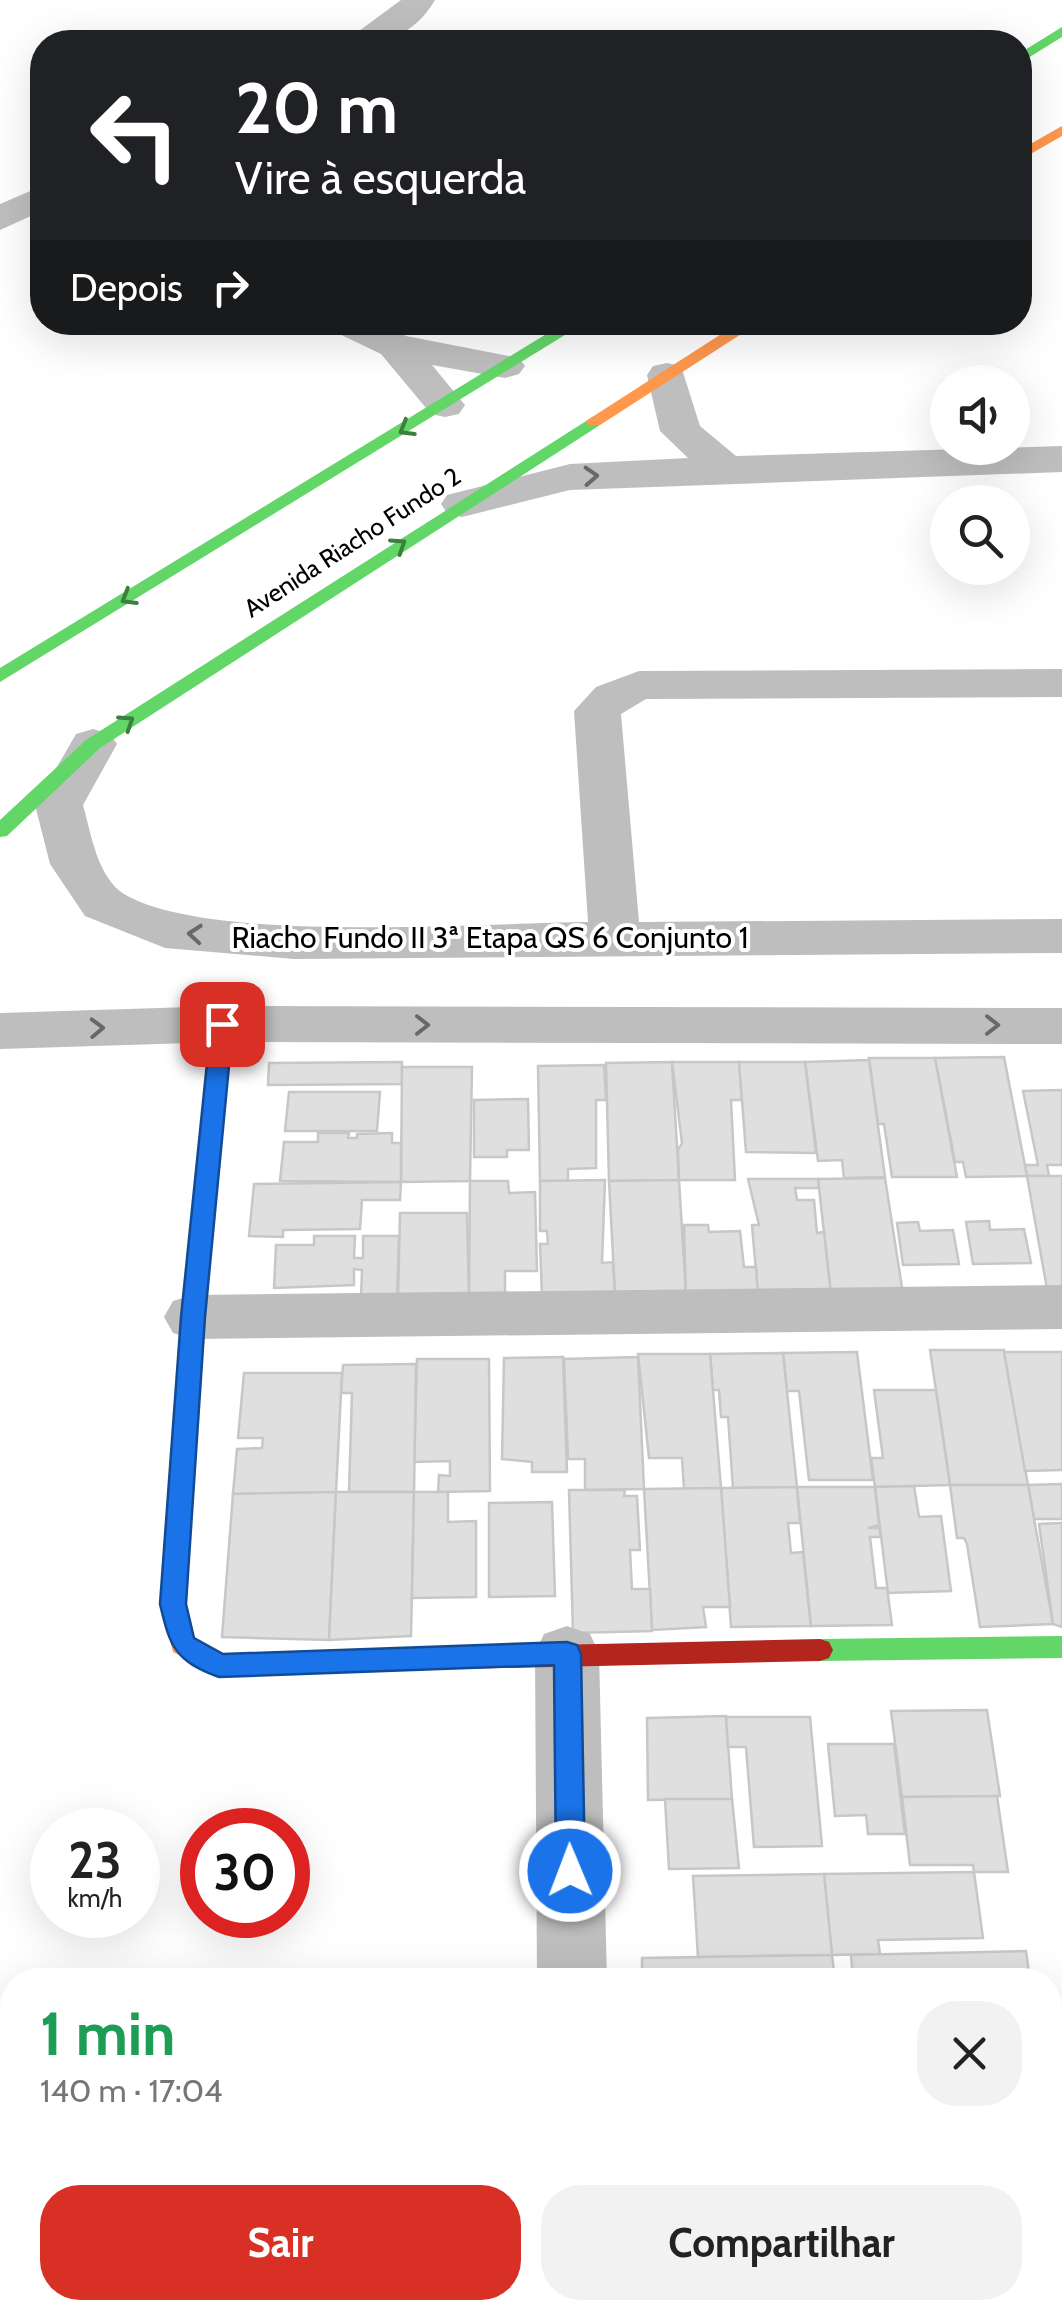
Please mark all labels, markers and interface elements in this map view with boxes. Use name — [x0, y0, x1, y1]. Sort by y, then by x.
text: 20 m — [235, 65, 398, 151]
icon: left — [70, 70, 200, 200]
text: Vire à esquerda — [235, 151, 526, 205]
icon: right — [203, 260, 258, 315]
text: Depois — [70, 264, 183, 311]
map controls — [930, 365, 1030, 585]
button: sound — [930, 365, 1030, 465]
one-way arrow — [399, 417, 417, 436]
street label: Avenida Riacho Fundo 2 — [238, 461, 466, 623]
one-way arrow — [583, 466, 599, 487]
button: search — [930, 485, 1030, 585]
one-way arrow — [388, 538, 406, 557]
one-way arrow — [121, 586, 139, 605]
one-way arrow — [116, 716, 134, 735]
street label: Riacho Fundo II 3ª Etapa QS 6 Conjunto 1 — [232, 919, 748, 956]
one-way arrow — [186, 923, 202, 945]
pin — [180, 982, 265, 1067]
icon: arrive — [195, 997, 250, 1052]
one-way arrow — [416, 1014, 431, 1036]
one-way arrow — [986, 1014, 1001, 1036]
one-way arrow — [90, 1018, 106, 1039]
speed limit sign: 30 — [180, 1808, 310, 1938]
position arrow — [518, 1819, 622, 1923]
text: 23 — [68, 1830, 122, 1891]
text: km/h — [68, 1883, 122, 1913]
text: 1 min — [40, 1997, 175, 2070]
button: close — [917, 2001, 1022, 2106]
text: 140 m · 17:04 — [40, 2071, 223, 2110]
button: Sair — [40, 2185, 521, 2300]
button: Compartilhar — [541, 2185, 1022, 2300]

